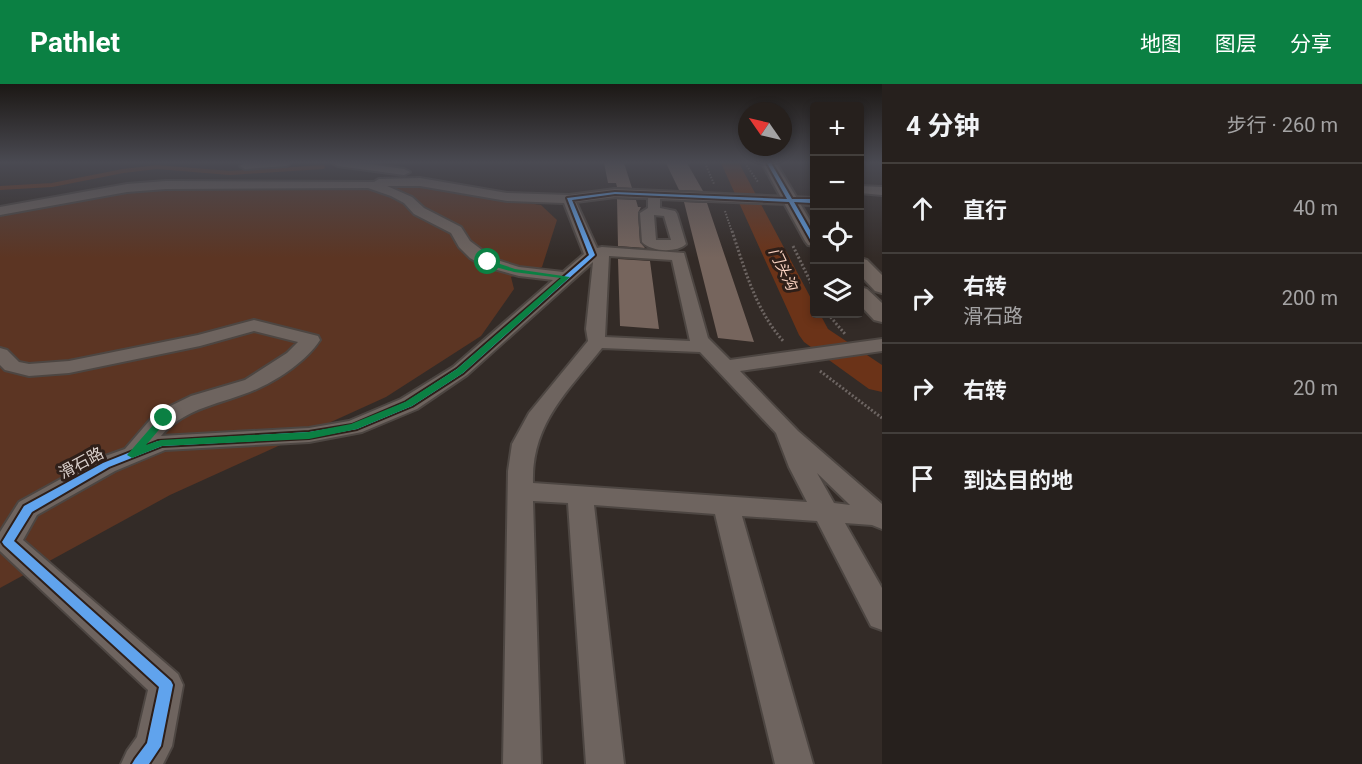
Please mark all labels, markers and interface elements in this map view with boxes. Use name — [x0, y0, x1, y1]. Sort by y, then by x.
text: Pathlet — [30, 26, 120, 59]
text: 地图 — [1140, 32, 1182, 56]
text: 图层 — [1215, 32, 1257, 56]
text: 分享 — [1290, 32, 1332, 56]
north arrow — [738, 102, 792, 156]
map controls — [810, 102, 864, 318]
button: + — [810, 102, 864, 156]
text: 4 分钟 — [906, 111, 979, 141]
text: 步行 · 260 m — [1227, 113, 1338, 137]
button: − — [810, 156, 864, 210]
icon: ahead — [906, 192, 939, 225]
text: 40 m — [1293, 196, 1338, 220]
text: 直行 — [963, 198, 1007, 223]
button: locate — [810, 210, 864, 264]
water label: 门头沟 — [765, 245, 802, 295]
route start — [474, 248, 500, 274]
button: layers — [810, 264, 864, 318]
text: 右转 — [963, 274, 1007, 299]
icon: right — [906, 282, 939, 315]
text: 200 m — [1282, 286, 1338, 310]
text: 滑石路 — [963, 304, 1023, 328]
icon: right — [906, 372, 939, 405]
text: 20 m — [1293, 376, 1338, 400]
text: 右转 — [963, 378, 1007, 403]
route end — [150, 404, 176, 430]
street label: 滑石路 — [55, 443, 107, 483]
icon: arrive — [906, 462, 939, 495]
text: 到达目的地 — [963, 468, 1073, 493]

